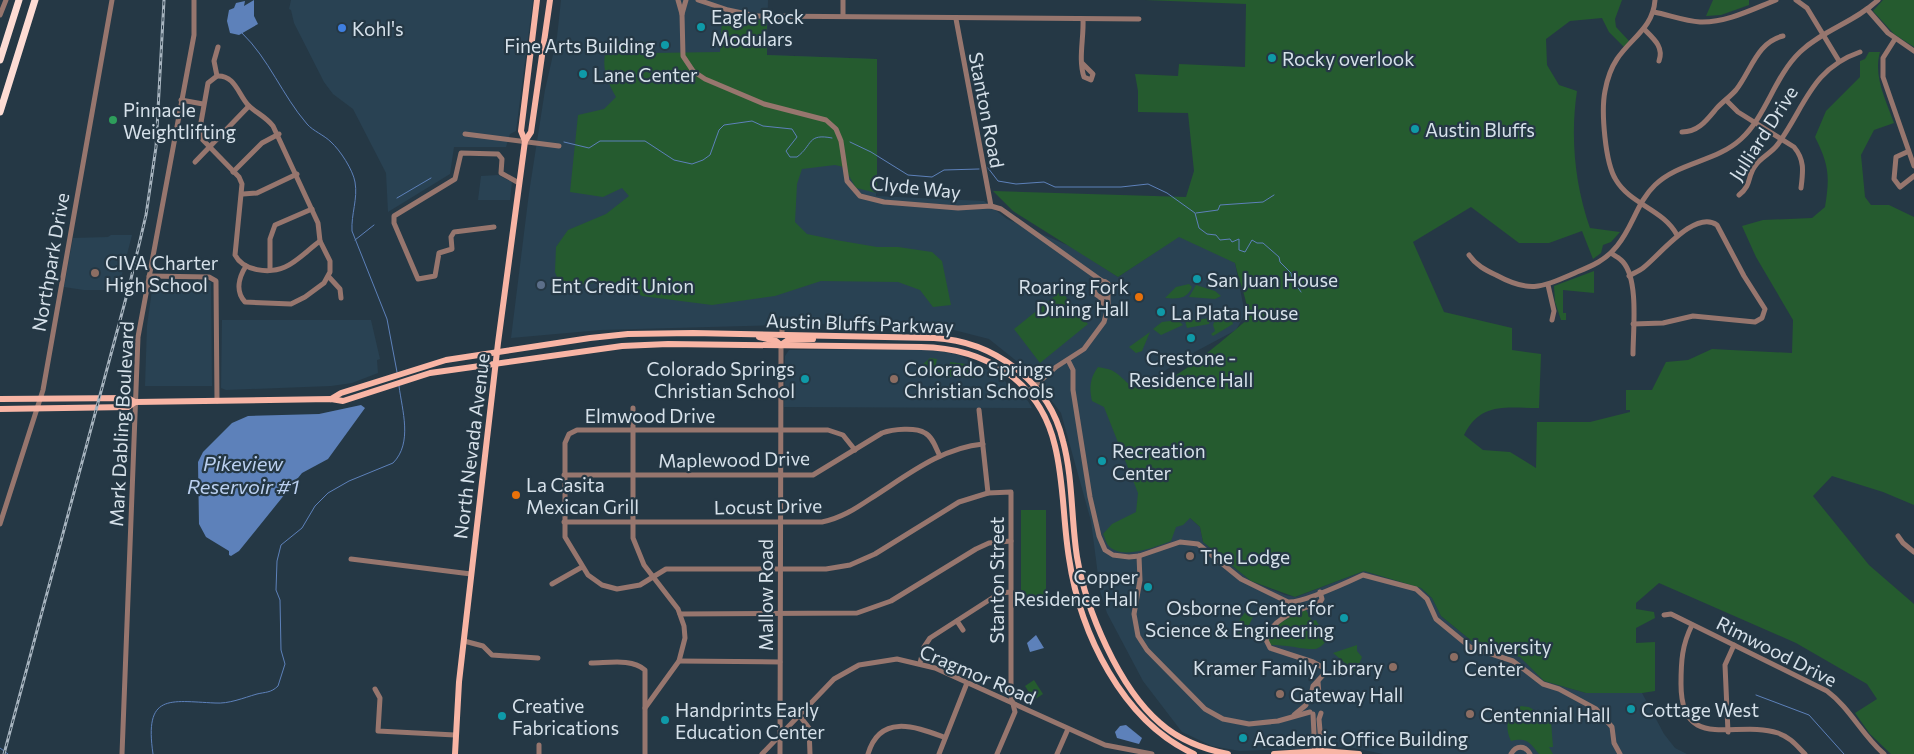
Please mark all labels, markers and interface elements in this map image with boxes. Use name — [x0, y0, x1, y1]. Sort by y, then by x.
place label: Eagle Rock Modulars — [711, 5, 804, 50]
place label: Kohl's — [352, 17, 404, 40]
marker: Eagle Rock Modulars — [695, 21, 707, 33]
marker: Kohl's — [336, 22, 348, 34]
place label: Fine Arts Building — [504, 34, 655, 57]
marker: Fine Arts Building — [659, 39, 671, 51]
place label: Rocky overlook — [1282, 47, 1415, 70]
street label: Stanton Road — [965, 50, 1009, 170]
marker: Rocky overlook — [1266, 52, 1278, 64]
place label: Lane Center — [593, 63, 698, 86]
marker: Lane Center — [577, 68, 589, 80]
street label: Julliard Drive — [1724, 81, 1802, 185]
place label: Pinnacle Weightlifting — [123, 98, 236, 143]
marker: Pinnacle Weightlifting — [107, 114, 119, 126]
place label: Austin Bluffs — [1425, 118, 1535, 141]
marker: Austin Bluffs — [1409, 123, 1421, 135]
street label: Clyde Way — [870, 171, 962, 203]
street label: Northpark Drive — [26, 191, 74, 333]
place label: CIVA Charter High School — [105, 251, 219, 296]
marker: CIVA Charter High School — [89, 267, 101, 279]
place label: San Juan House — [1207, 268, 1338, 291]
marker: San Juan House — [1191, 273, 1203, 285]
place label: Ent Credit Union — [551, 274, 694, 297]
place label: Roaring Fork Dining Hall — [1019, 275, 1129, 320]
marker: Ent Credit Union — [535, 279, 547, 291]
marker: Roaring Fork Dining Hall — [1133, 291, 1145, 303]
place label: La Plata House — [1171, 301, 1298, 324]
marker: La Plata House — [1155, 306, 1167, 318]
street label: Austin Bluffs Parkway — [766, 308, 954, 338]
street label: Mark Dabling Boulevard — [104, 321, 138, 527]
marker: Crestone - Residence Hall — [1185, 332, 1197, 344]
place label: Crestone - Residence Hall — [1129, 346, 1253, 391]
street label: North Nevada Avenue — [448, 352, 494, 540]
place label: Colorado Springs Christian School — [646, 357, 795, 402]
place label: Colorado Springs Christian Schools — [904, 357, 1054, 402]
marker: Colorado Springs Christian School — [799, 373, 811, 385]
marker: Colorado Springs Christian Schools — [888, 373, 900, 385]
street label: Elmwood Drive — [585, 404, 715, 427]
place label: Recreation Center — [1112, 439, 1206, 484]
street label: Maplewood Drive — [658, 446, 810, 472]
water label: Pikeview Reservoir #1 — [187, 451, 300, 498]
marker: Recreation Center — [1096, 455, 1108, 467]
place label: La Casita Mexican Grill — [526, 473, 639, 518]
marker: La Casita Mexican Grill — [510, 489, 522, 501]
street label: Locust Drive — [714, 494, 822, 518]
street label: Stanton Street — [985, 516, 1008, 643]
street label: Mallow Road — [754, 539, 777, 651]
place label: The Lodge — [1200, 545, 1290, 568]
marker: The Lodge — [1184, 550, 1196, 562]
place label: Copper Residence Hall — [1014, 565, 1138, 610]
marker: Copper Residence Hall — [1142, 581, 1154, 593]
place label: Osborne Center for Science & Engineering — [1145, 596, 1334, 641]
street label: Rimwood Drive — [1713, 611, 1841, 691]
marker: Osborne Center for Science & Engineering — [1338, 612, 1350, 624]
place label: University Center — [1464, 635, 1552, 680]
street label: Cragmor Road — [916, 639, 1040, 709]
marker: University Center — [1448, 651, 1460, 663]
place label: Kramer Family Library — [1193, 656, 1383, 679]
marker: Kramer Family Library — [1387, 661, 1399, 673]
place label: Gateway Hall — [1290, 683, 1403, 706]
marker: Gateway Hall — [1274, 688, 1286, 700]
place label: Creative Fabrications — [512, 694, 619, 739]
place label: Handprints Early Education Center — [675, 698, 825, 743]
place label: Cottage West — [1641, 698, 1759, 721]
place label: Centennial Hall — [1480, 703, 1611, 726]
marker: Cottage West — [1625, 703, 1637, 715]
marker: Centennial Hall — [1464, 708, 1476, 720]
marker: Creative Fabrications — [496, 710, 508, 722]
marker: Handprints Early Education Center — [659, 714, 671, 726]
place label: Academic Office Building — [1253, 727, 1468, 750]
marker: Academic Office Building — [1237, 732, 1249, 744]

